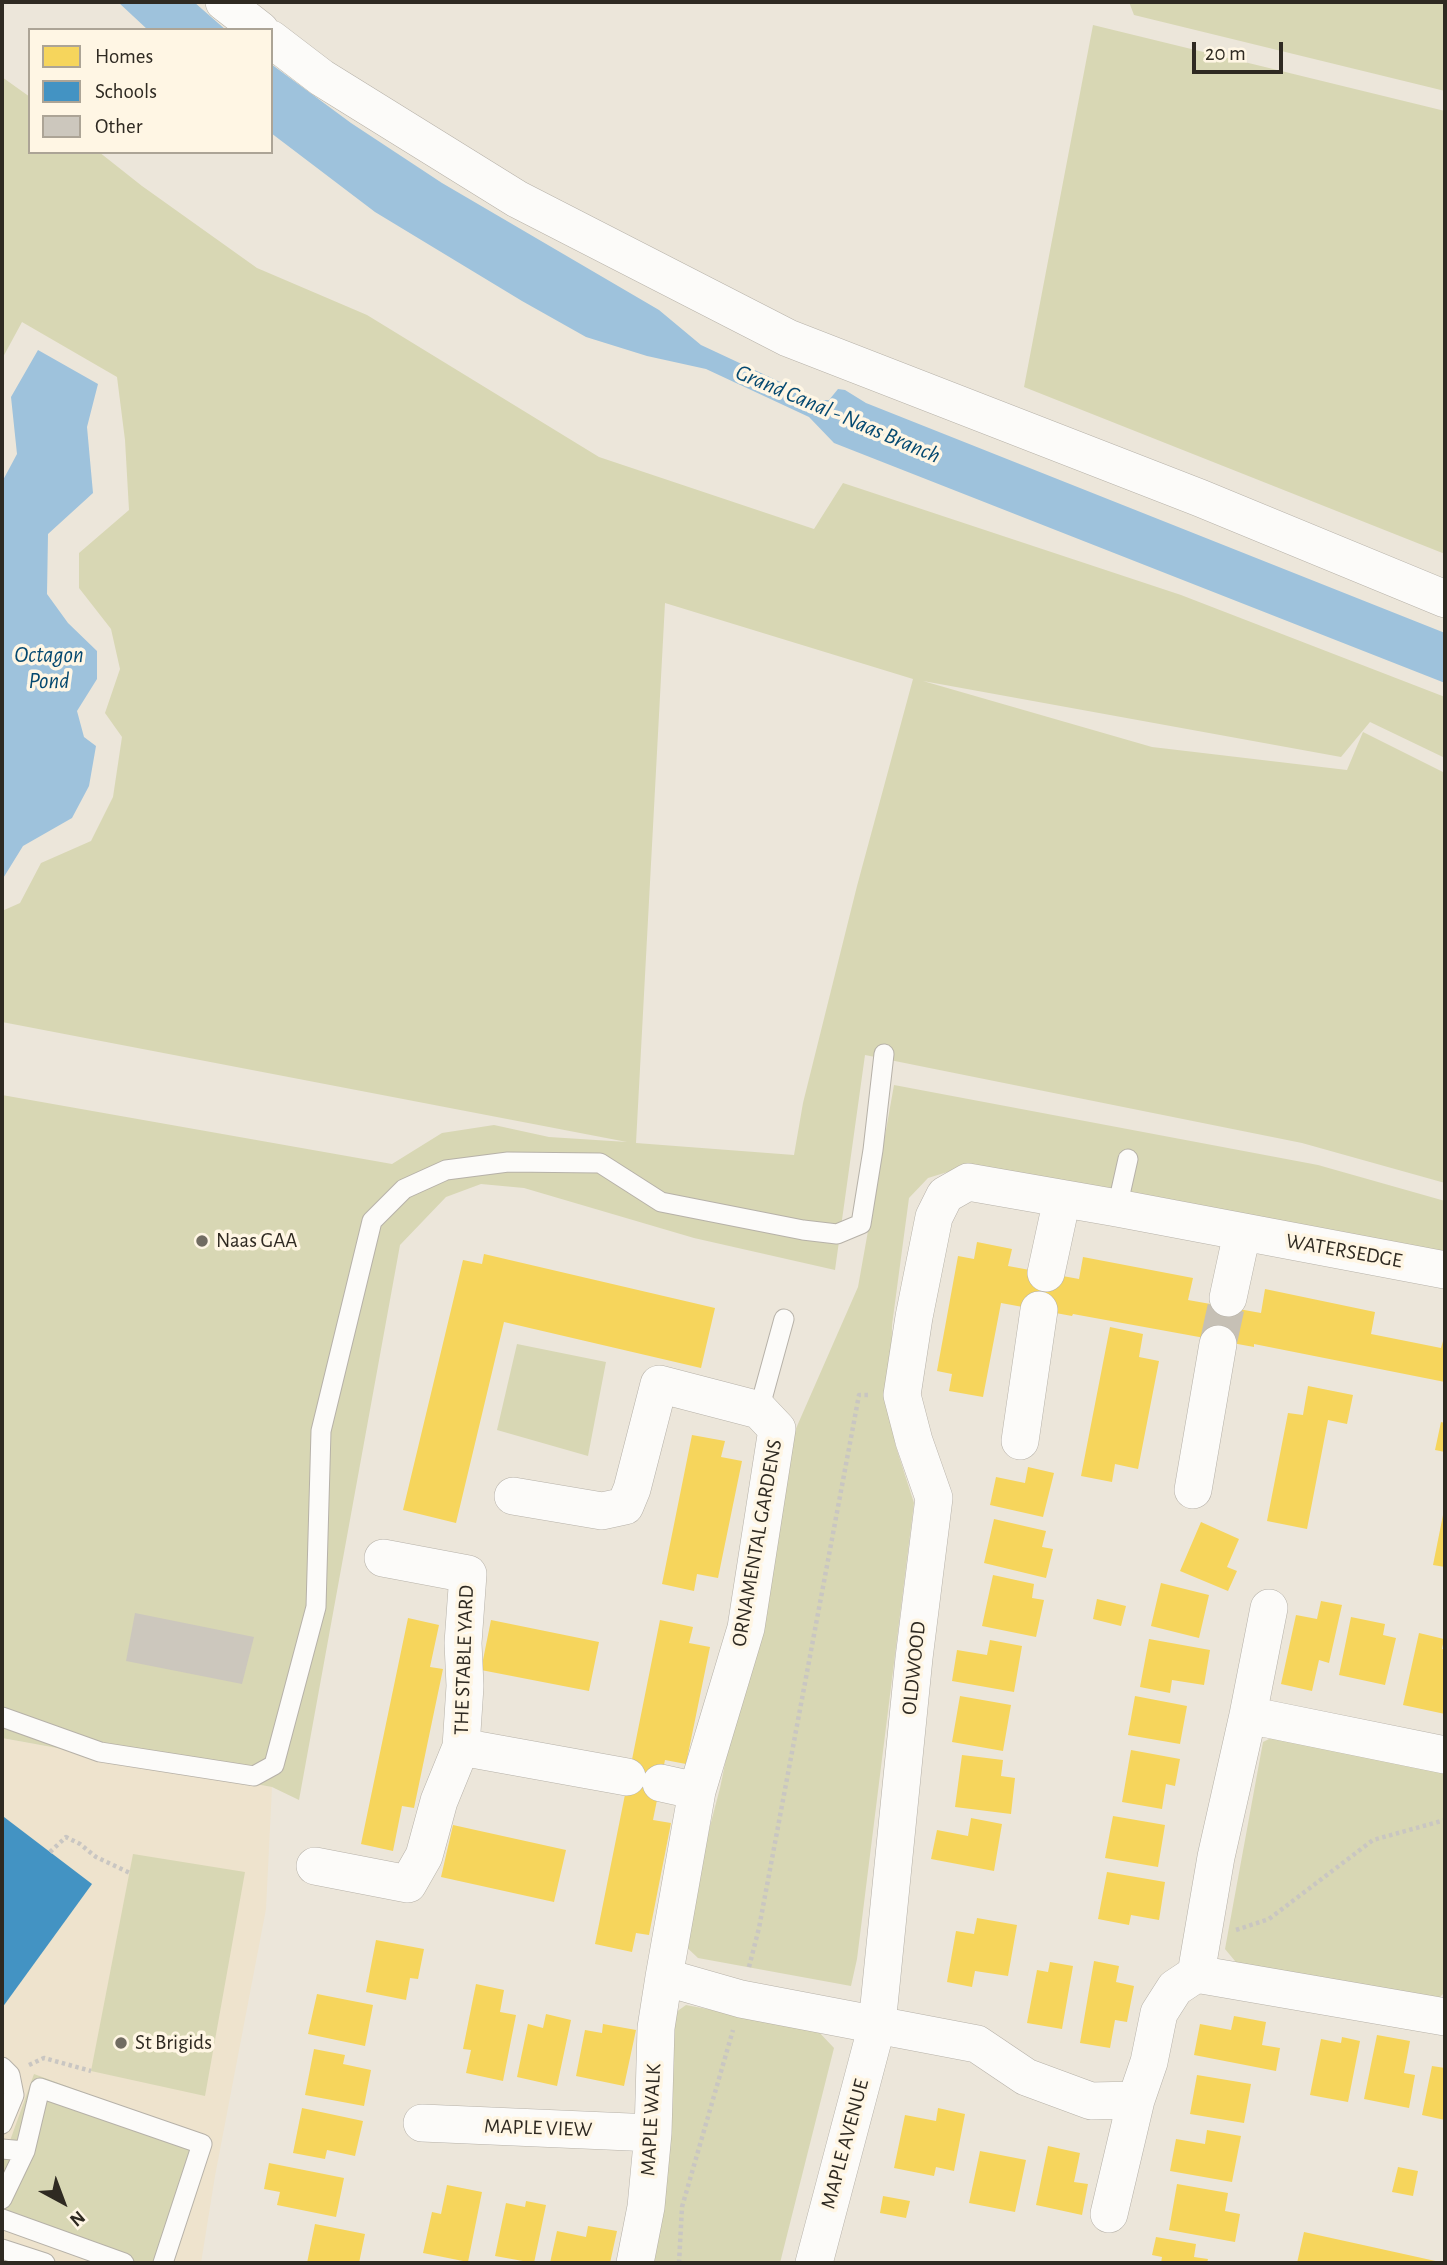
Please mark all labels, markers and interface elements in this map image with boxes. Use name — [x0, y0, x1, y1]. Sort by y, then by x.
legend — [28, 28, 273, 154]
scale bar — [1195, 28, 1286, 72]
text: 20 m — [1205, 43, 1246, 64]
text: Homes — [95, 46, 153, 67]
text: Schools — [95, 81, 157, 102]
text: Other — [95, 116, 142, 137]
water label: Grand Canal - Naas Branch — [731, 358, 945, 470]
water label: Octagon Pond — [14, 641, 84, 695]
place label: Naas GAA — [216, 1228, 297, 1254]
street label: WATERSEDGE — [1284, 1228, 1404, 1274]
marker: Naas GAA — [194, 1233, 210, 1249]
street label: ORNAMENTAL GARDENS — [726, 1437, 788, 1649]
street label: THE STABLE YARD — [449, 1585, 479, 1735]
street label: OLDWOOD — [897, 1620, 931, 1716]
place label: St Brigids — [135, 2030, 212, 2056]
marker: St Brigids — [113, 2035, 129, 2051]
street label: MAPLE WALK — [635, 2063, 667, 2177]
street label: MAPLE AVENUE — [816, 2076, 874, 2212]
street label: MAPLE VIEW — [483, 2114, 593, 2142]
north arrow — [28, 2167, 98, 2237]
text: N — [66, 2207, 88, 2230]

